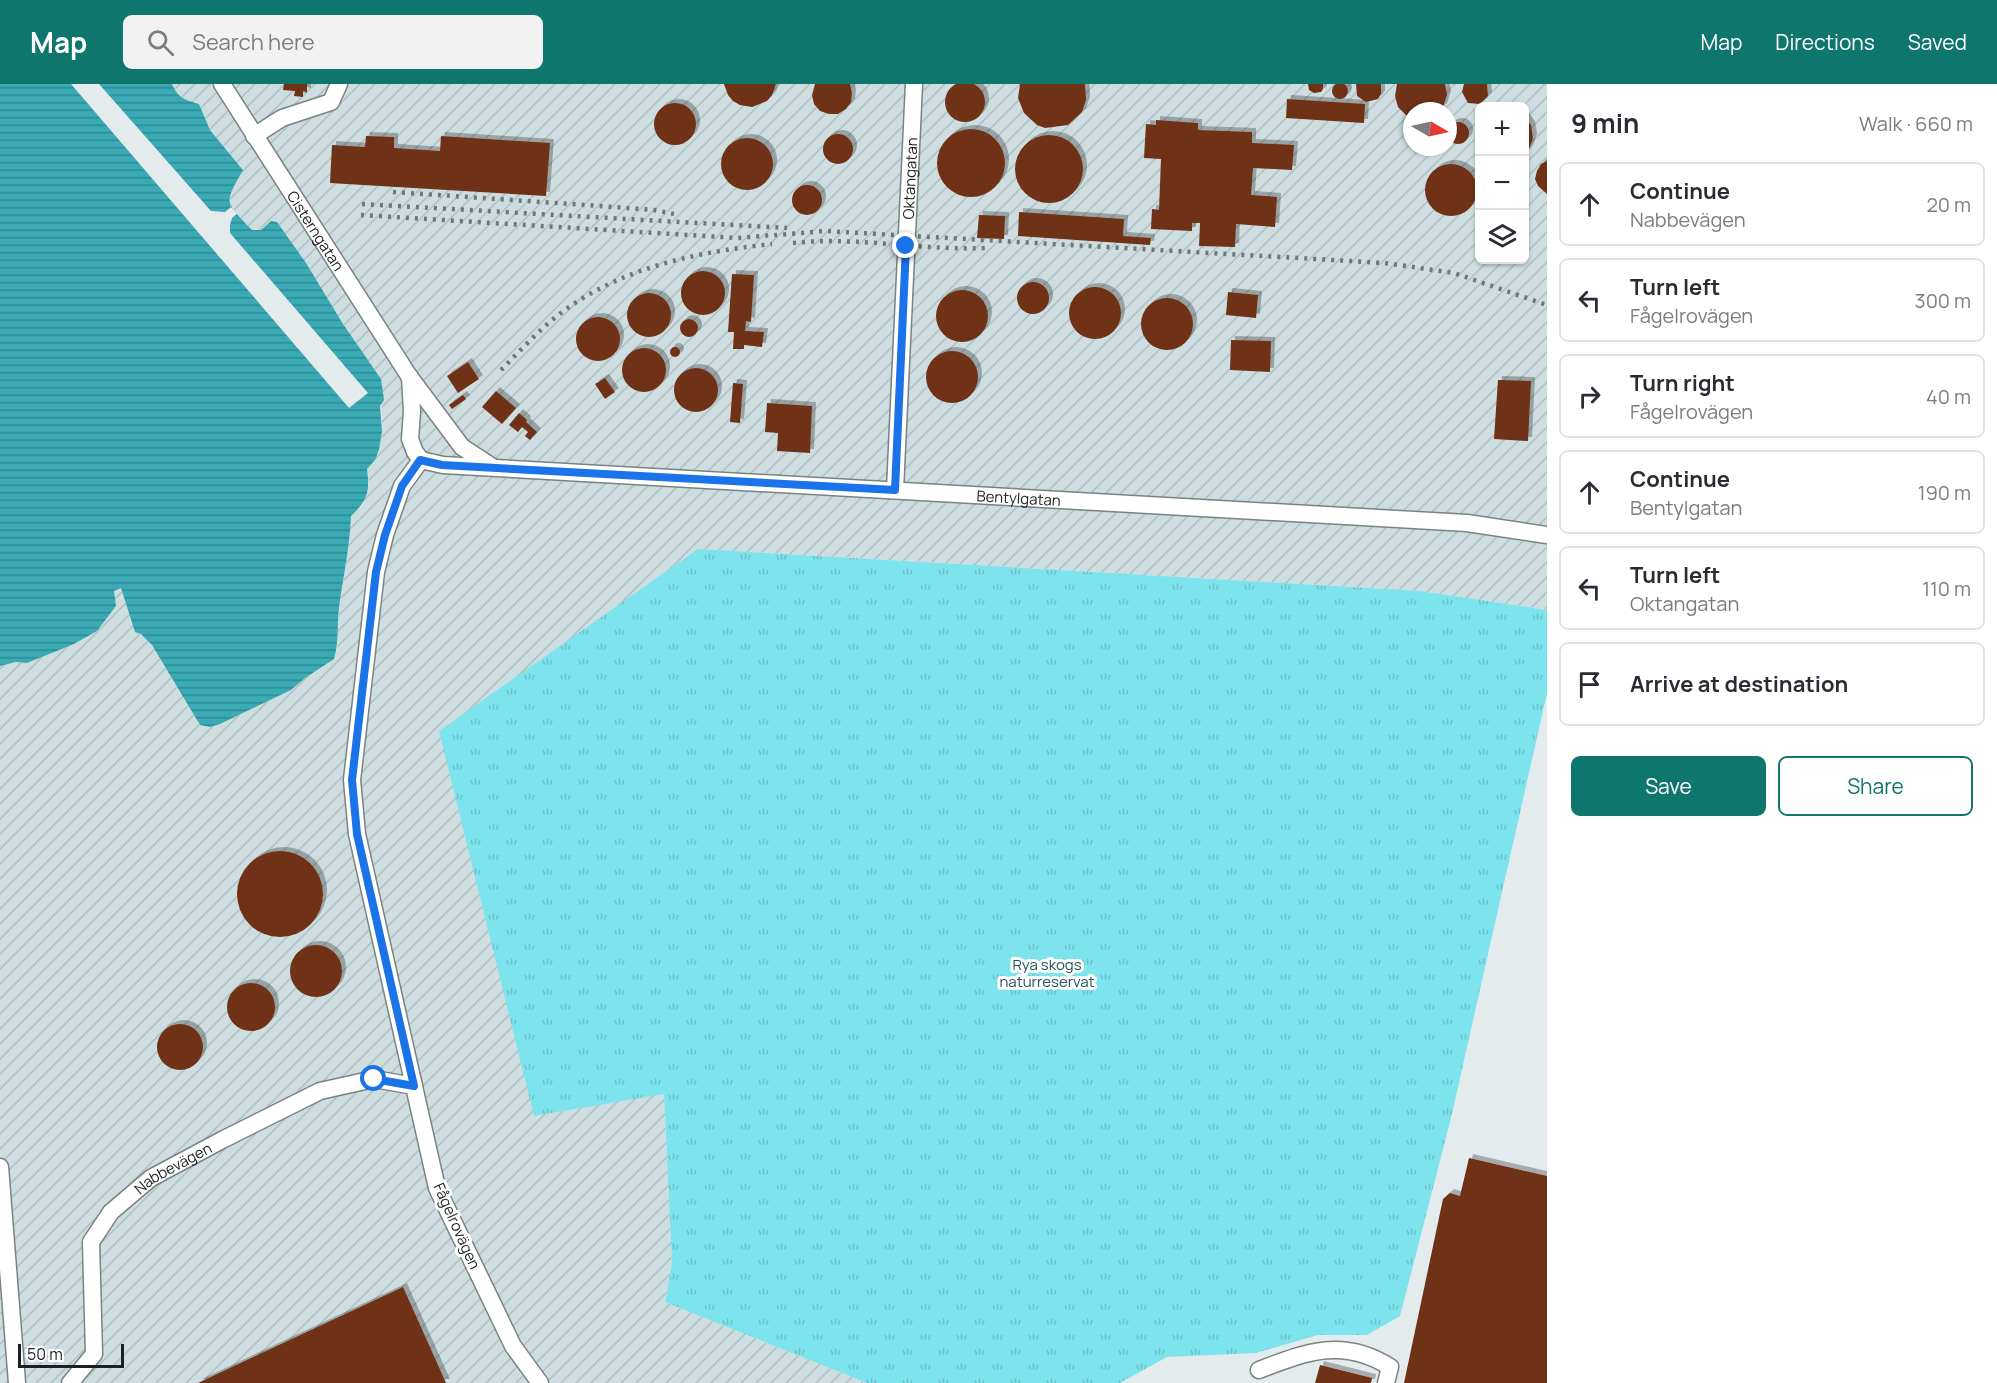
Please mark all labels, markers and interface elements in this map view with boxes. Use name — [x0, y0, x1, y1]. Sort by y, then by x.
search box — [123, 15, 543, 69]
text: Map — [30, 23, 87, 61]
icon: search — [144, 26, 177, 59]
text: Search here — [192, 27, 315, 57]
text: Map — [1701, 28, 1742, 56]
text: Directions — [1775, 28, 1875, 56]
text: Saved — [1908, 28, 1967, 56]
north arrow — [1403, 102, 1457, 156]
map controls — [1475, 102, 1529, 264]
button: + — [1475, 102, 1529, 156]
text: 9 min — [1571, 105, 1639, 141]
text: Walk · 660 m — [1859, 110, 1973, 137]
street label: Oktangatan — [897, 137, 922, 220]
button: − — [1475, 156, 1529, 210]
text: Continue — [1630, 176, 1730, 206]
street label: Cisterngatan — [282, 186, 349, 275]
icon: ahead — [1573, 188, 1606, 221]
text: 20 m — [1926, 191, 1971, 218]
text: Nabbevägen — [1630, 206, 1746, 233]
button: layers — [1475, 210, 1529, 264]
route end — [892, 232, 918, 258]
text: Turn left — [1630, 272, 1720, 302]
icon: left — [1573, 284, 1606, 317]
text: 300 m — [1915, 287, 1971, 314]
text: Fågelrovägen — [1630, 302, 1753, 329]
text: Turn right — [1630, 368, 1735, 398]
icon: right — [1573, 380, 1606, 413]
text: 40 m — [1926, 383, 1971, 410]
text: Fågelrovägen — [1630, 398, 1753, 425]
text: Continue — [1630, 464, 1730, 494]
icon: ahead — [1573, 476, 1606, 509]
text: 190 m — [1918, 479, 1971, 506]
street label: Bentylgatan — [976, 485, 1062, 510]
text: Bentylgatan — [1630, 494, 1742, 521]
text: Turn left — [1630, 560, 1720, 590]
icon: left — [1573, 572, 1606, 605]
text: 110 m — [1922, 575, 1971, 602]
text: Oktangatan — [1630, 590, 1739, 617]
icon: arrive — [1573, 668, 1606, 701]
text: Arrive at destination — [1630, 669, 1848, 699]
button: Save — [1571, 756, 1766, 816]
button: Share — [1778, 756, 1973, 816]
park label: Rya skogs naturreservat — [999, 954, 1095, 992]
route start — [360, 1065, 386, 1091]
street label: Nabbevägen — [129, 1137, 215, 1199]
street label: Fågelrovägen — [429, 1180, 485, 1273]
scale bar — [18, 1341, 124, 1368]
text: 50 m — [27, 1343, 63, 1365]

